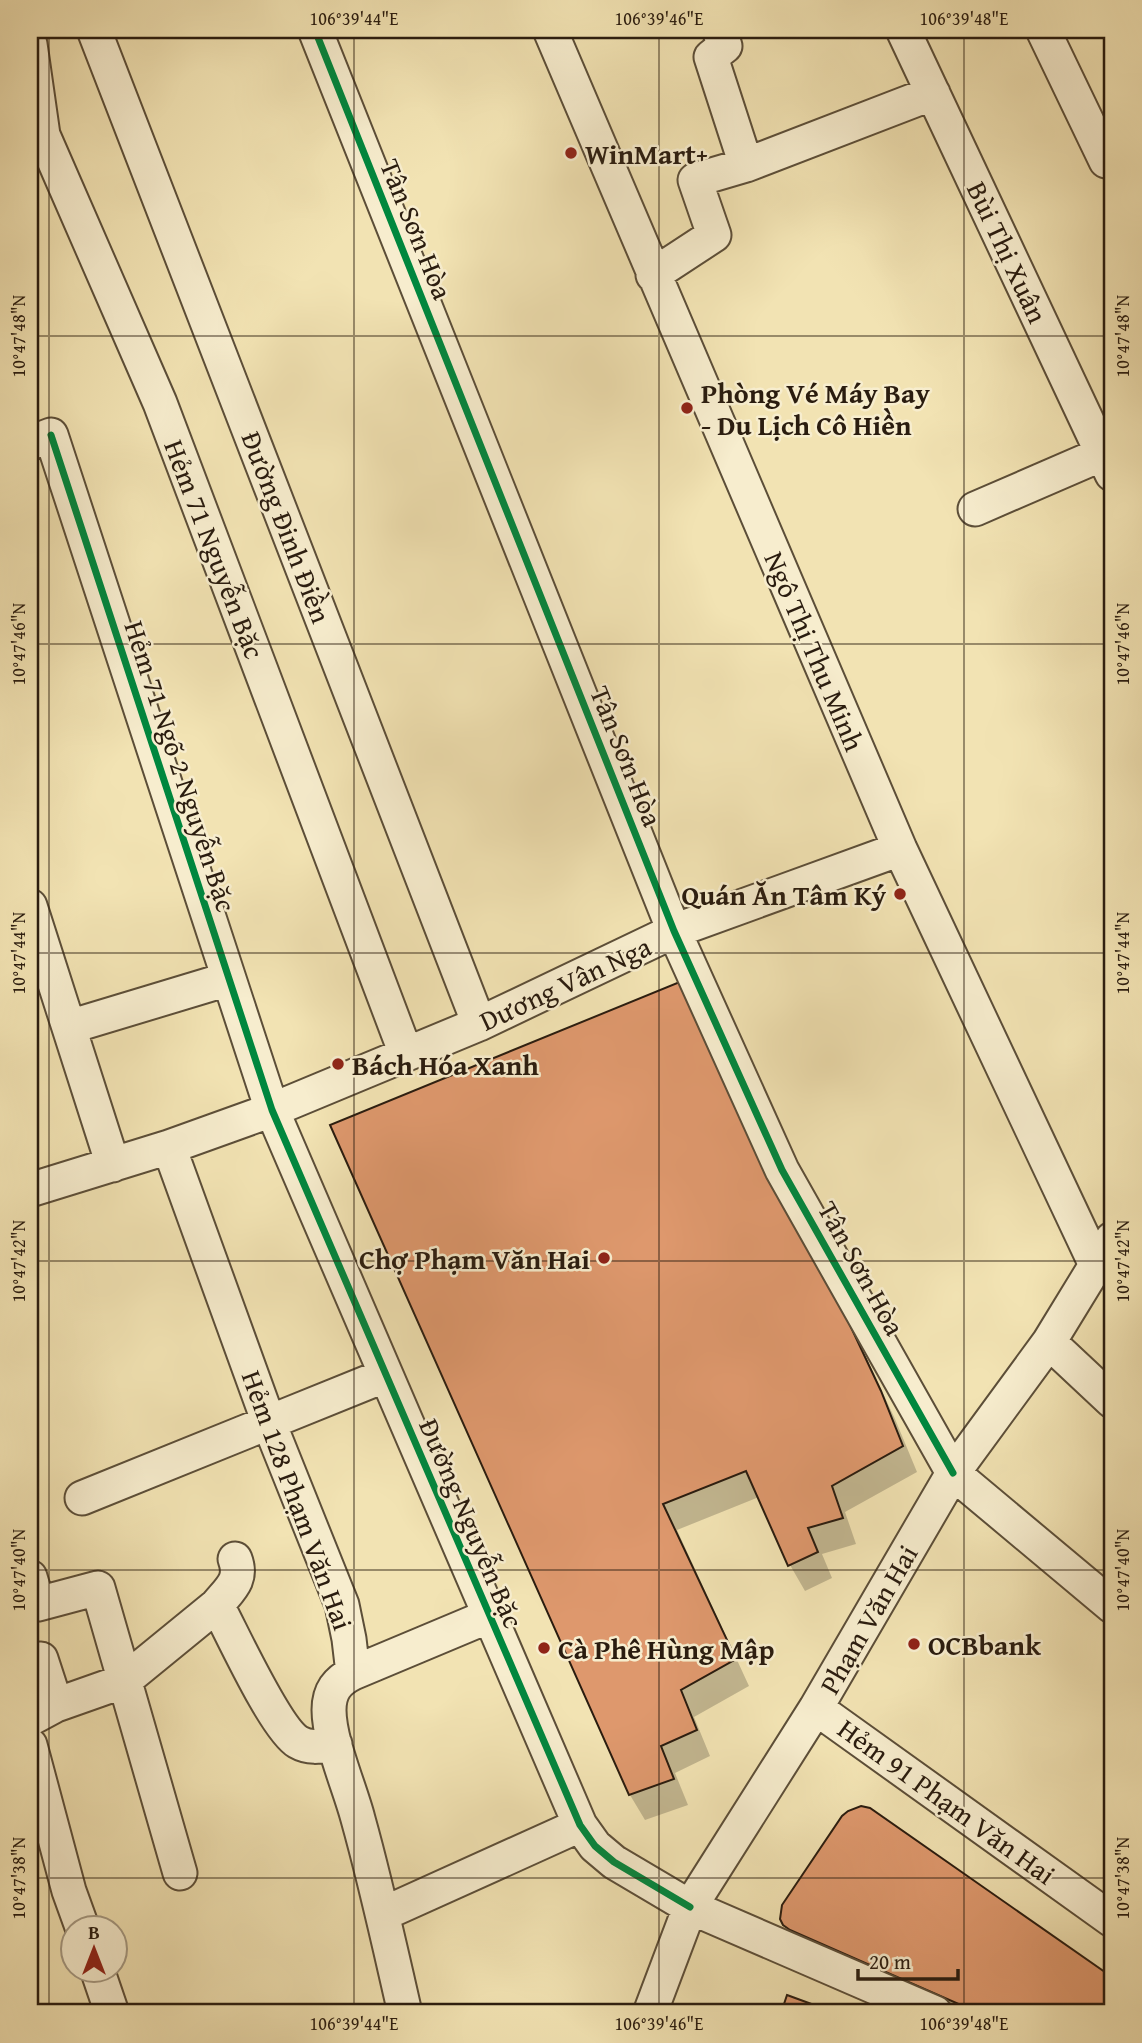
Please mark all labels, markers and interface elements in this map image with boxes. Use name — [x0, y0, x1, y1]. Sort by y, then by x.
text: 106°39'44"E — [310, 5, 398, 32]
text: 106°39'46"E — [615, 5, 703, 32]
text: 106°39'48"E — [920, 5, 1008, 32]
place label: WinMart+ — [585, 133, 708, 174]
marker: WinMart+ — [563, 145, 579, 161]
street label: Tân Sơn Hòa — [370, 153, 464, 306]
street label: Bùi Thị Xuân — [957, 174, 1059, 330]
text: 10°47'48"N — [5, 294, 32, 377]
text: 10°47'48"N — [1109, 294, 1136, 377]
place label: Phòng Vé Máy Bay - Du Lịch Cô Hiền — [701, 372, 930, 445]
marker: Phòng Vé Máy Bay - Du Lịch Cô Hiền — [679, 400, 695, 416]
street label: Đường Đinh Điền — [232, 425, 342, 629]
street label: Hẻm 71 Nguyễn Bặc — [154, 433, 276, 665]
street label: Ngô Thị Thu Minh — [754, 545, 876, 757]
text: 10°47'46"N — [5, 602, 32, 685]
text: 10°47'46"N — [1109, 602, 1136, 685]
street label: Hẻm 71 Ngõ 2 Nguyễn Bặc — [115, 615, 247, 917]
street label: Tân Sơn Hòa — [580, 680, 674, 833]
place label: Quán Ăn Tâm Ký — [682, 874, 887, 915]
marker: Quán Ăn Tâm Ký — [892, 886, 908, 902]
text: 10°47'44"N — [5, 911, 32, 994]
text: 10°47'44"N — [1109, 911, 1136, 994]
street label: Dương Vân Nga — [472, 925, 658, 1041]
place label: Bách Hóa Xanh — [352, 1044, 539, 1085]
marker: Bách Hóa Xanh — [330, 1056, 346, 1072]
street label: Tân Sơn Hòa — [808, 1193, 916, 1343]
text: 10°47'42"N — [5, 1219, 32, 1302]
text: 10°47'42"N — [1109, 1219, 1136, 1302]
place label: Chợ Phạm Văn Hai — [359, 1238, 590, 1279]
marker: Chợ Phạm Văn Hai — [596, 1250, 612, 1266]
street label: Hẻm 128 Phạm Văn Hai — [232, 1364, 364, 1636]
street label: Đường Nguyễn Bặc — [409, 1412, 535, 1634]
text: 10°47'40"N — [5, 1528, 32, 1611]
text: 10°47'40"N — [1109, 1528, 1136, 1611]
street label: Phạm Văn Hai — [809, 1537, 927, 1701]
place label: OCBbank — [928, 1624, 1042, 1665]
place label: Cà Phê Hùng Mập — [558, 1628, 774, 1669]
marker: OCBbank — [906, 1636, 922, 1652]
marker: Cà Phê Hùng Mập — [536, 1640, 552, 1656]
street label: Hẻm 91 Phạm Văn Hai — [830, 1708, 1064, 1894]
text: 10°47'38"N — [5, 1836, 32, 1919]
text: 10°47'38"N — [1109, 1836, 1136, 1919]
north arrow — [60, 1913, 130, 1983]
text: B — [88, 1918, 100, 1946]
scale bar — [858, 1938, 958, 1982]
text: 20 m — [869, 1946, 911, 1977]
text: 106°39'44"E — [310, 2010, 398, 2037]
text: 106°39'46"E — [615, 2010, 703, 2037]
text: 106°39'48"E — [920, 2010, 1008, 2037]

